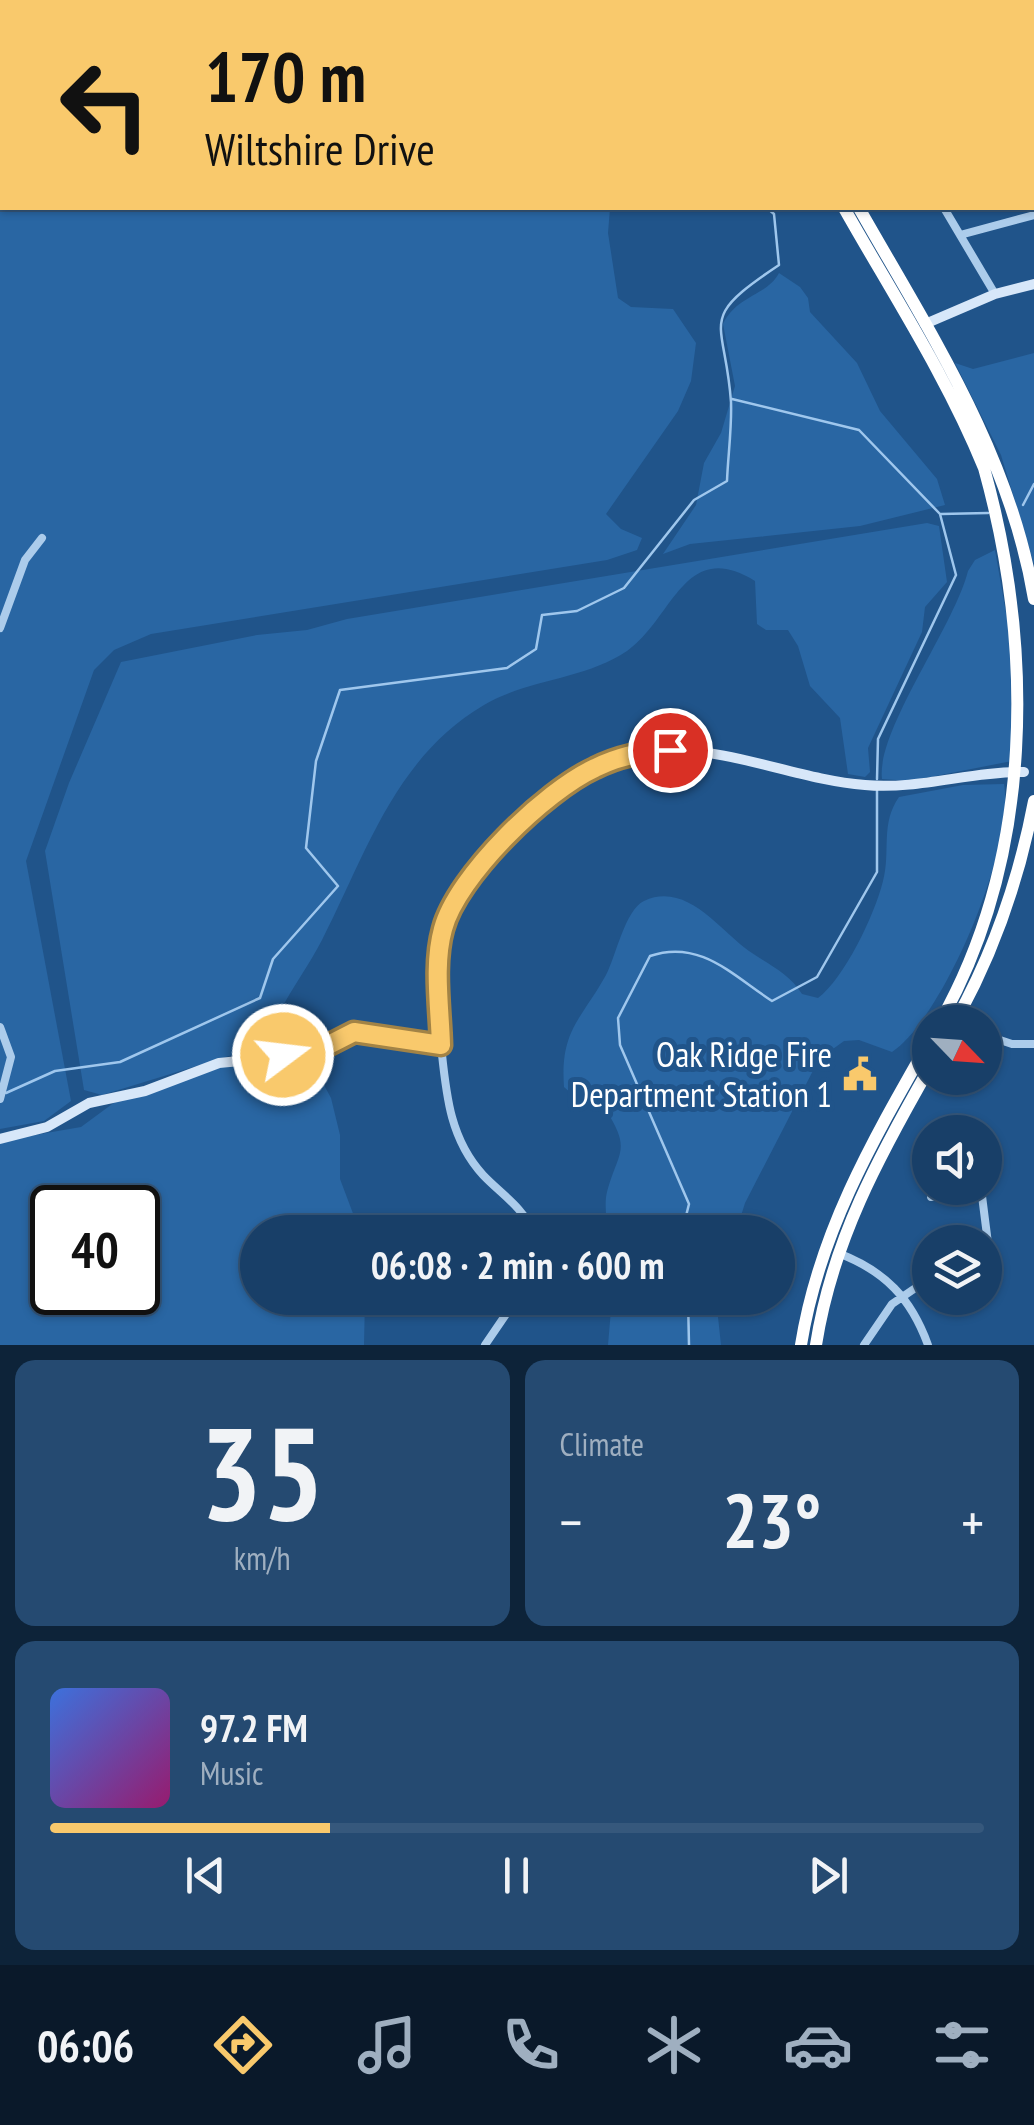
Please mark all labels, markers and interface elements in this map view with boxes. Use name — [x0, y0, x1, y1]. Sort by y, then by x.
text: 170 m — [205, 31, 366, 121]
icon: left — [40, 40, 170, 170]
text: Wiltshire Drive — [205, 119, 435, 177]
pin — [628, 708, 713, 793]
icon: arrive — [643, 723, 698, 778]
position arrow — [231, 1003, 335, 1107]
north arrow — [912, 1005, 1002, 1095]
map controls — [912, 1005, 1002, 1315]
place label: Oak Ridge Fire Department Station 1 — [571, 1031, 832, 1117]
public building icon: Oak Ridge Fire Department Station 1 — [841, 1055, 879, 1093]
button: sound — [912, 1115, 1002, 1205]
speed limit sign: 40 — [30, 1185, 160, 1315]
button: layers — [912, 1225, 1002, 1315]
text: 06:08 · 2 min · 600 m — [371, 1240, 664, 1289]
text: 35 — [200, 1388, 324, 1556]
text: Climate — [560, 1423, 644, 1465]
text: 23° — [722, 1472, 821, 1569]
text: − — [560, 1486, 582, 1557]
text: + — [961, 1486, 984, 1557]
text: km/h — [234, 1537, 291, 1579]
text: 97.2 FM — [200, 1703, 308, 1752]
text: Music — [200, 1752, 263, 1794]
icon: previous — [178, 1848, 233, 1903]
icon: pause — [489, 1848, 544, 1903]
icon: next — [801, 1848, 856, 1903]
icon: directions — [208, 2010, 278, 2080]
icon: music — [352, 2010, 422, 2080]
icon: phone — [496, 2010, 566, 2080]
icon: climate — [639, 2010, 709, 2080]
icon: car — [783, 2010, 853, 2080]
icon: filters — [927, 2010, 997, 2080]
text: 06:06 — [37, 2016, 134, 2074]

